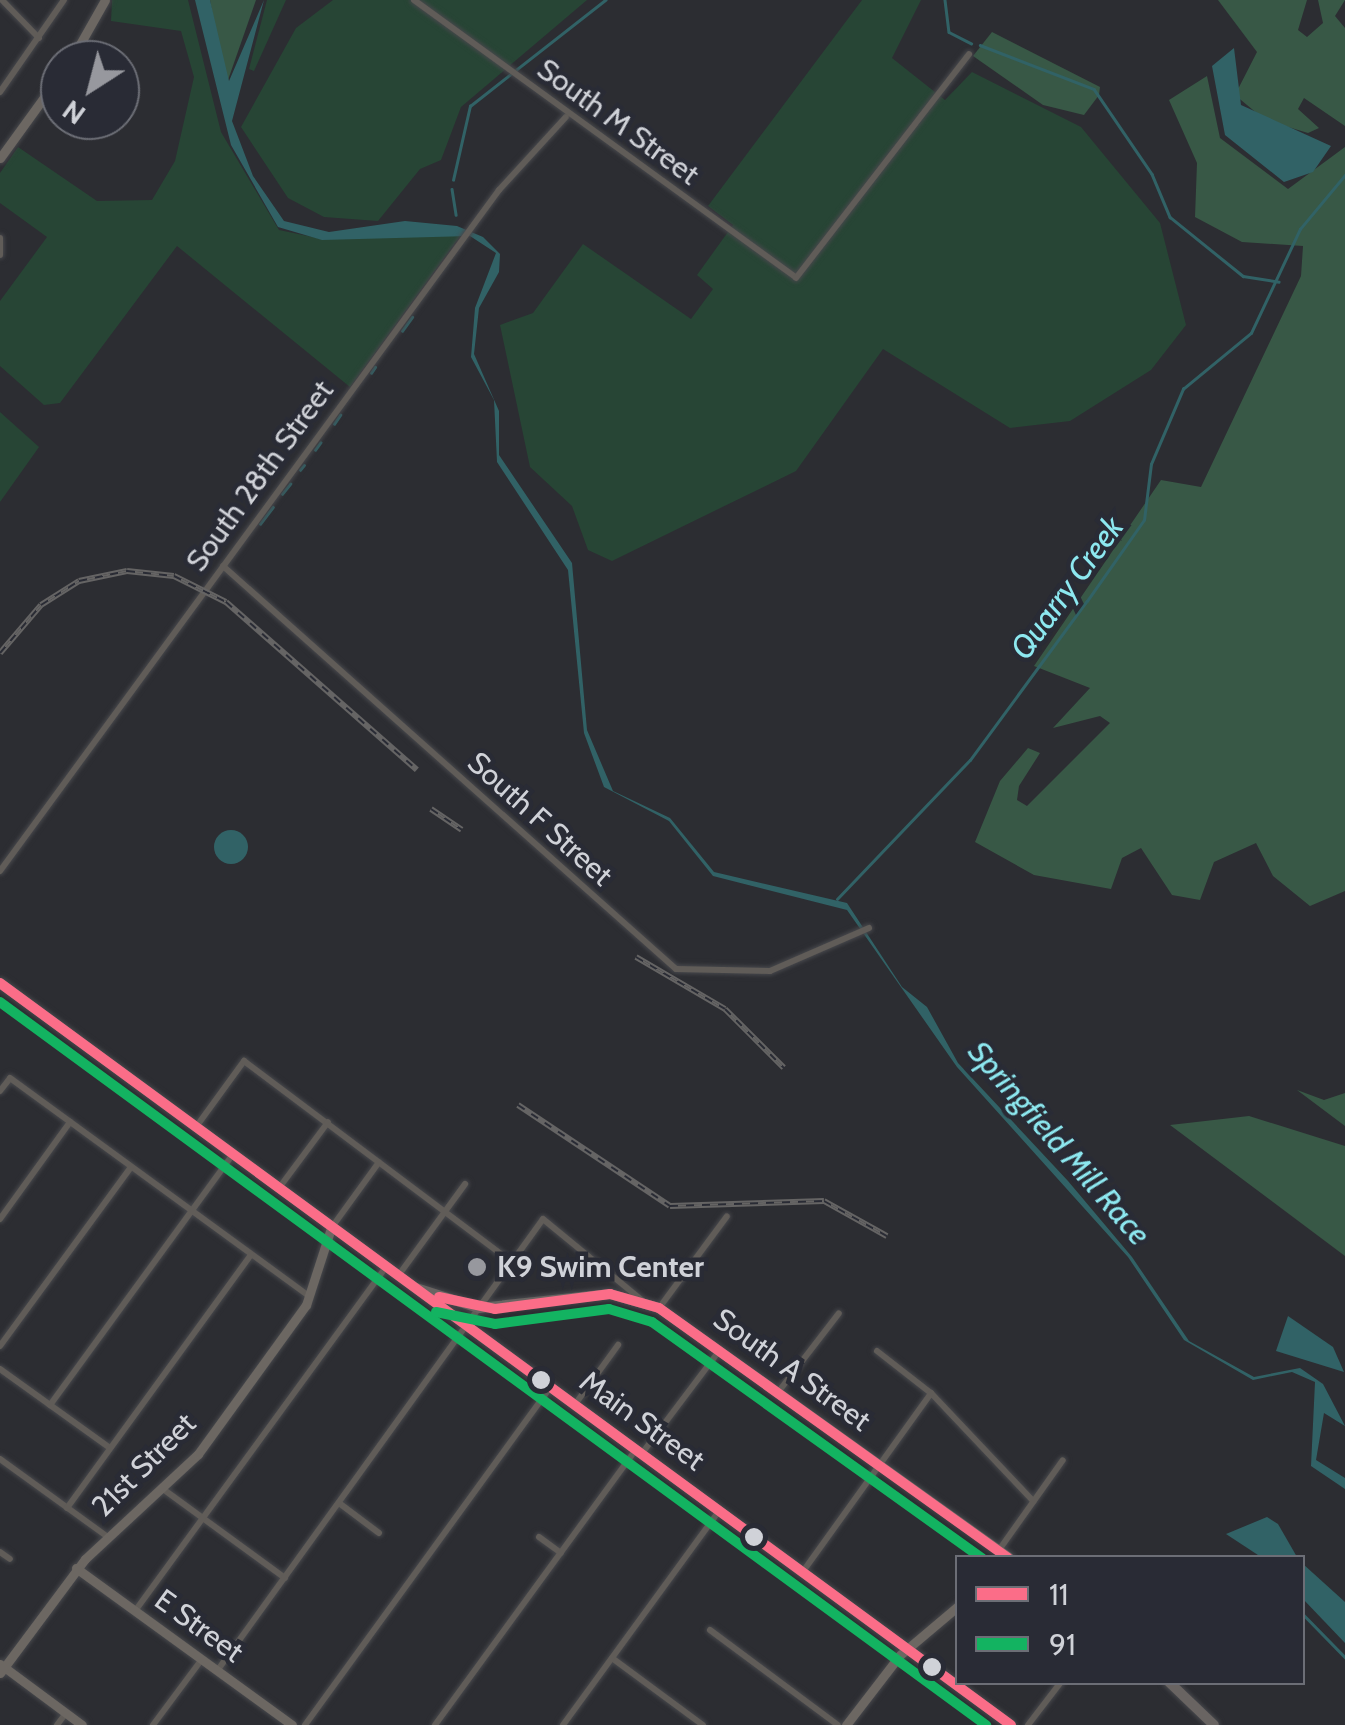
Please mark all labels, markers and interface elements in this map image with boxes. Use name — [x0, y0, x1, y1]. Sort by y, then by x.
north arrow — [40, 40, 140, 140]
street label: South M Street — [530, 51, 706, 193]
text: N — [56, 93, 92, 132]
street label: South 28th Street — [179, 374, 341, 578]
water label: Quarry Creek — [1002, 509, 1132, 667]
street label: South F Street — [460, 745, 620, 893]
water label: Springfield Mill Race — [960, 1033, 1158, 1253]
place label: K9 Swim Center — [497, 1249, 704, 1285]
marker: K9 Swim Center — [466, 1256, 488, 1278]
street label: South A Street — [707, 1301, 877, 1439]
street label: Main Street — [573, 1364, 711, 1478]
unlabelled marker — [531, 1370, 551, 1390]
street label: 21st Street — [85, 1406, 203, 1524]
unlabelled marker — [744, 1527, 764, 1547]
legend — [955, 1555, 1305, 1685]
text: 11 — [1049, 1576, 1069, 1613]
street label: E Street — [148, 1582, 250, 1670]
text: 91 — [1049, 1626, 1076, 1663]
unlabelled marker — [922, 1657, 942, 1677]

